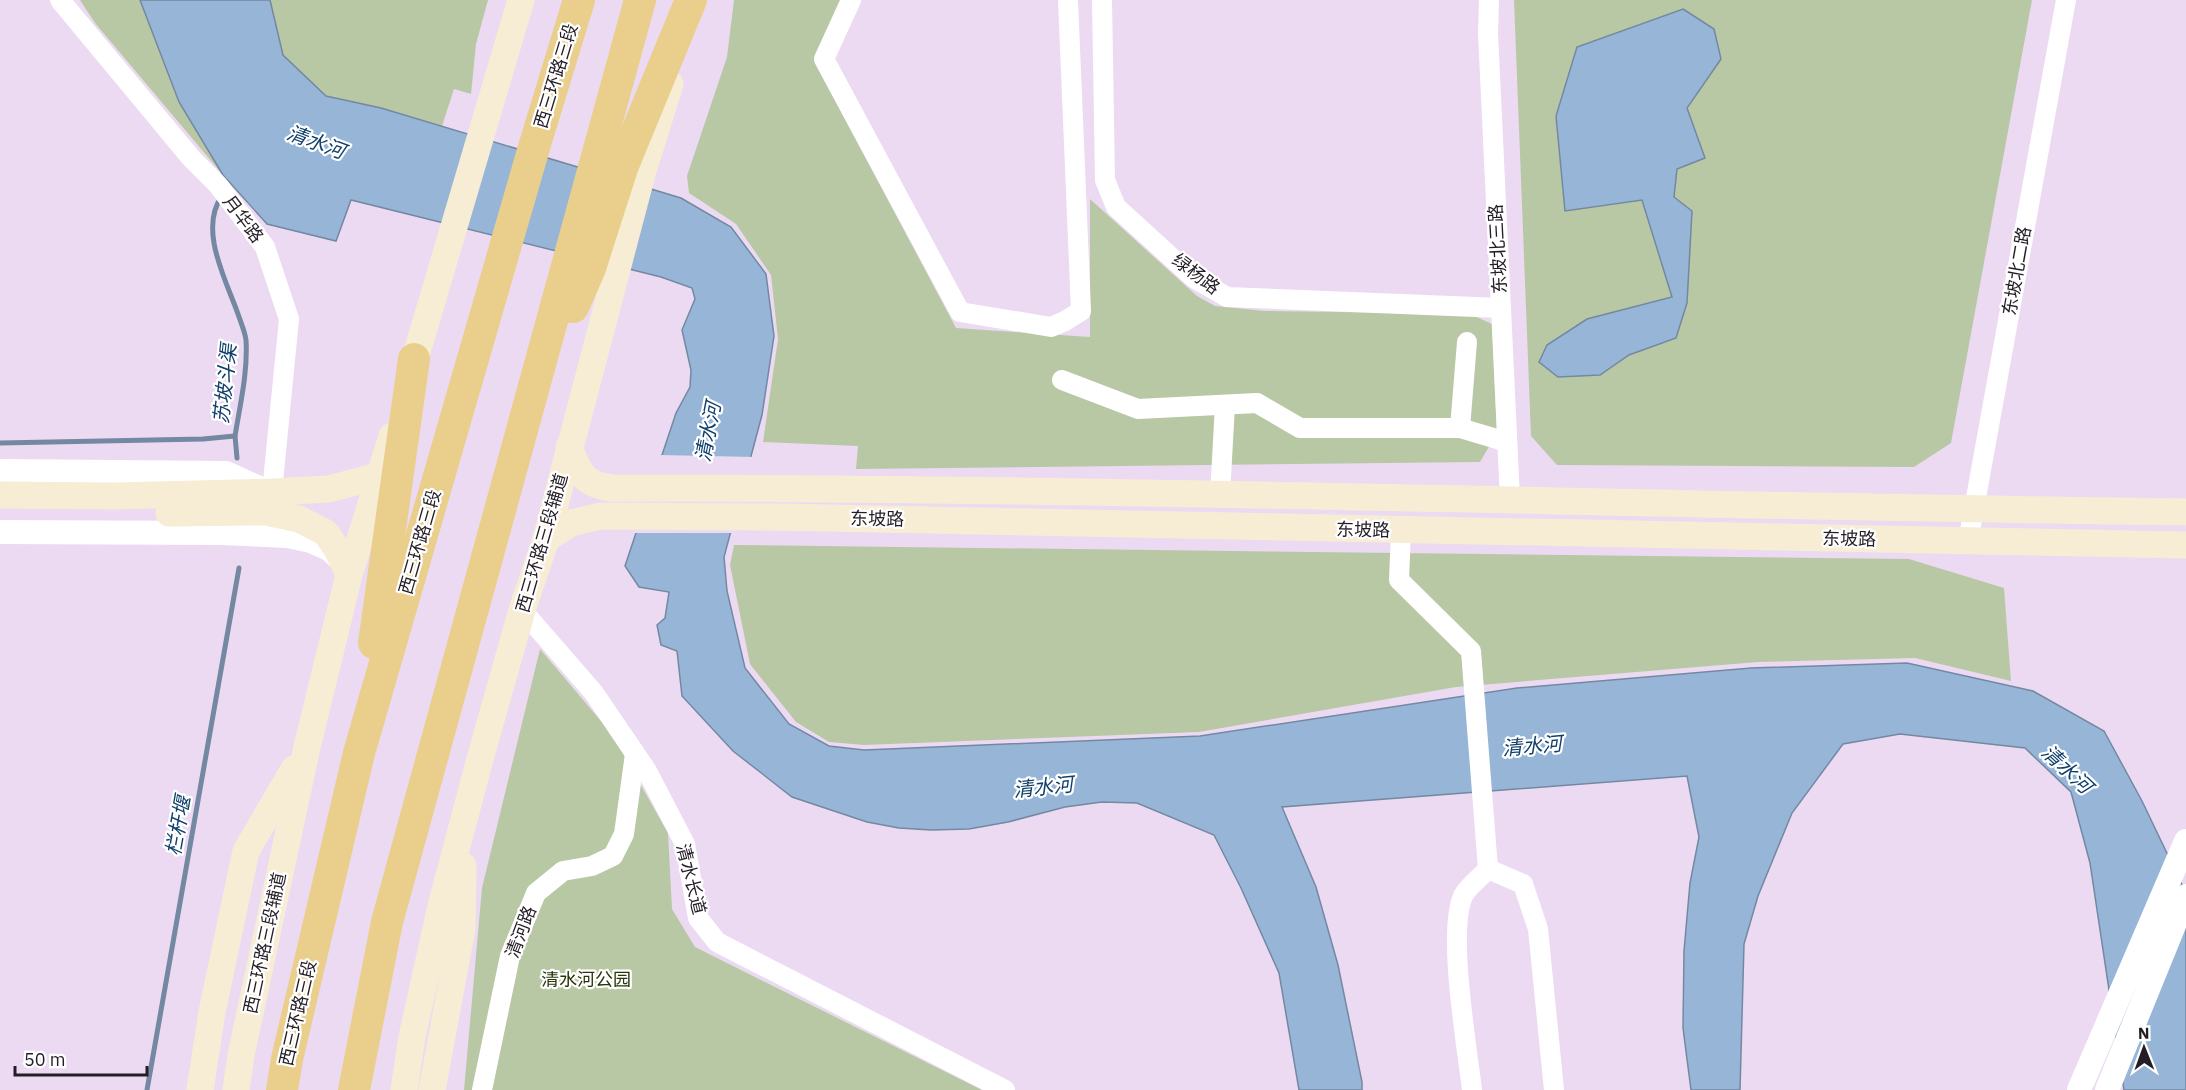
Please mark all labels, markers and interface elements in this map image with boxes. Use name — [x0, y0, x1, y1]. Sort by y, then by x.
street label: 西三环路三段 — [529, 21, 582, 131]
water label: 清水河 — [283, 119, 353, 166]
street label: 月华路 — [218, 190, 269, 247]
street label: 东坡北三路 — [1484, 203, 1511, 295]
street label: 东坡北二路 — [1997, 225, 2036, 317]
street label: 绿杨路 — [1168, 248, 1225, 299]
water label: 苏坡斗渠 — [207, 340, 242, 425]
water label: 清水河 — [689, 396, 727, 464]
street label: 西三环路三段辅道 — [511, 470, 572, 615]
street label: 西三环路三段 — [394, 487, 445, 597]
street label: 东坡路 — [850, 507, 904, 530]
street label: 东坡路 — [1336, 518, 1390, 541]
street label: 东坡路 — [1822, 527, 1876, 550]
water label: 清水河 — [1501, 729, 1567, 762]
water label: 清水河 — [2036, 738, 2101, 802]
water label: 清水河 — [1012, 770, 1078, 803]
water label: 栏杆堰 — [159, 791, 197, 858]
street label: 清水长道 — [672, 841, 711, 917]
street label: 西三环路三段辅道 — [238, 870, 291, 1016]
street label: 清河路 — [500, 902, 541, 961]
street label: 西三环路三段 — [274, 958, 321, 1068]
park label: 清水河公园 — [541, 968, 631, 991]
north arrow — [2114, 1018, 2174, 1078]
text: N — [2138, 1023, 2150, 1043]
scale bar — [15, 1039, 147, 1077]
text: 50 m — [24, 1048, 66, 1071]

